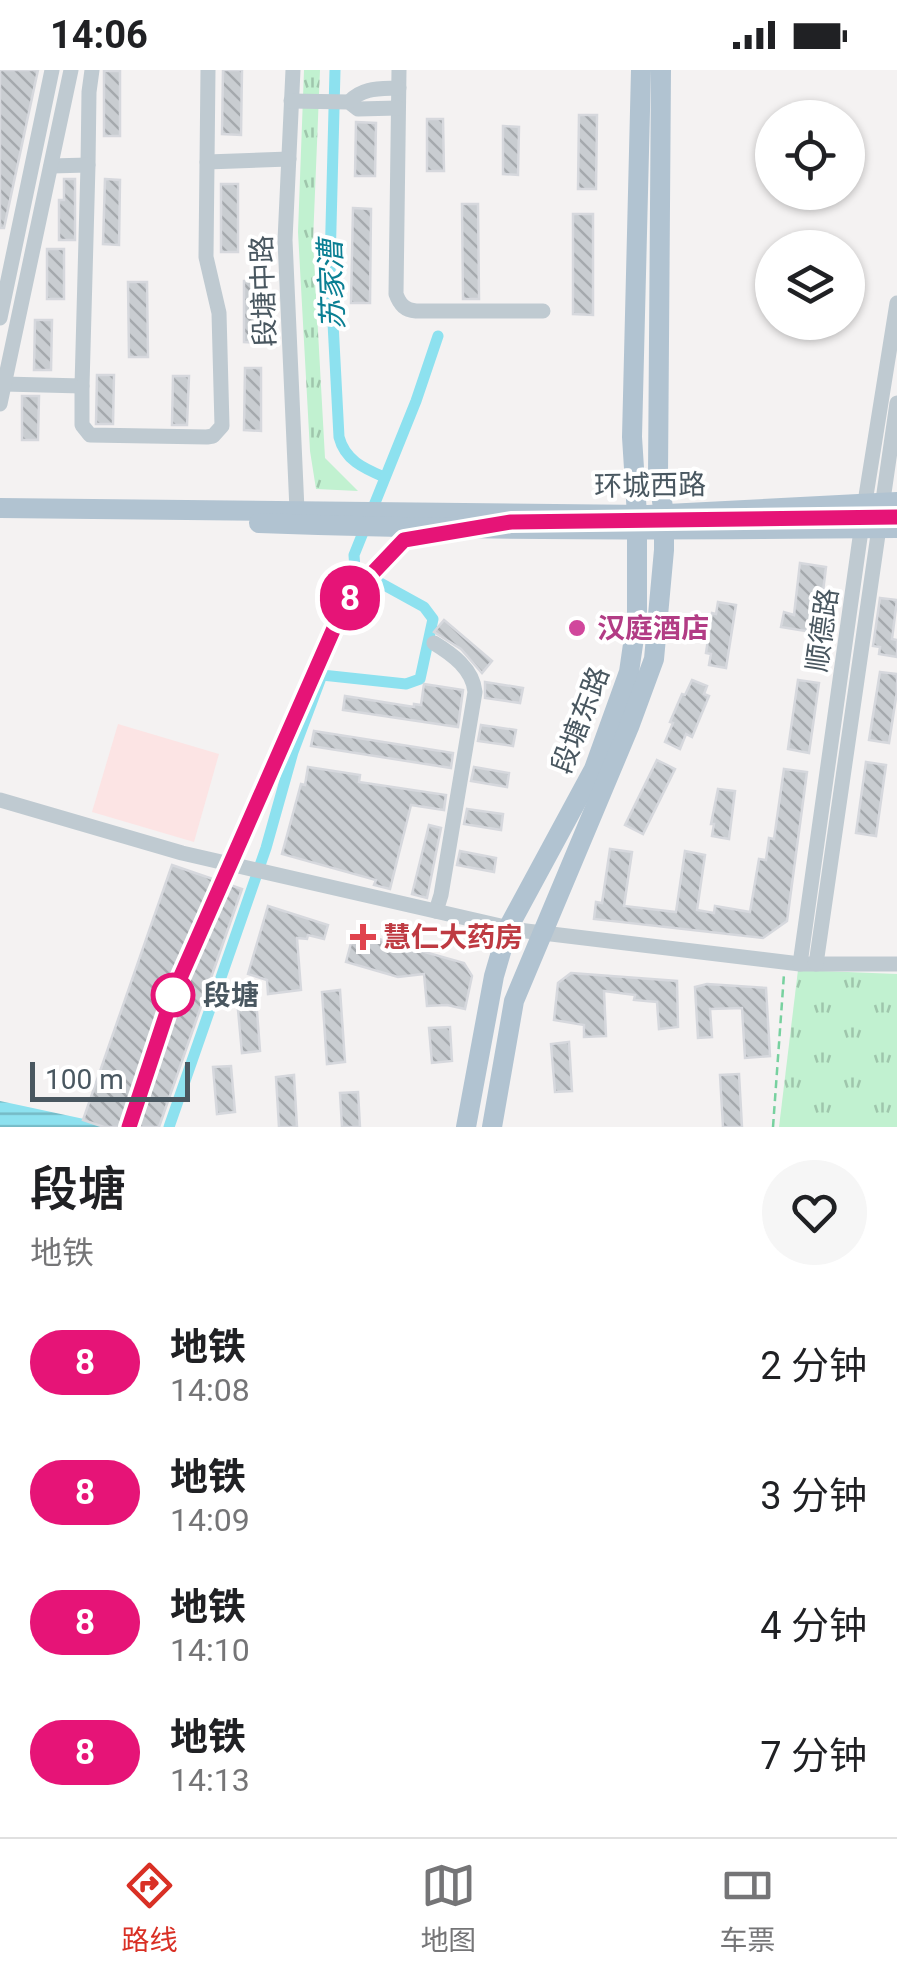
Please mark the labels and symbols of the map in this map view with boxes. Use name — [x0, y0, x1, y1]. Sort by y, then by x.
street label: 段塘中路 — [245, 234, 282, 348]
water label: 苏家漕 — [312, 234, 351, 331]
street label: 环城西路 — [594, 468, 706, 503]
line badge: 8 — [318, 566, 382, 630]
street label: 顺德路 — [800, 586, 845, 674]
place label: 汉庭酒店 — [597, 612, 709, 645]
marker: 汉庭酒店 — [566, 617, 588, 639]
street label: 段塘东路 — [545, 662, 616, 778]
place label: 慧仁大药房 — [383, 921, 523, 954]
marker: 慧仁大药房 — [352, 926, 374, 948]
marker: 段塘 — [152, 974, 194, 1016]
place label: 段塘 — [203, 979, 259, 1012]
scale bar — [30, 1057, 190, 1102]

